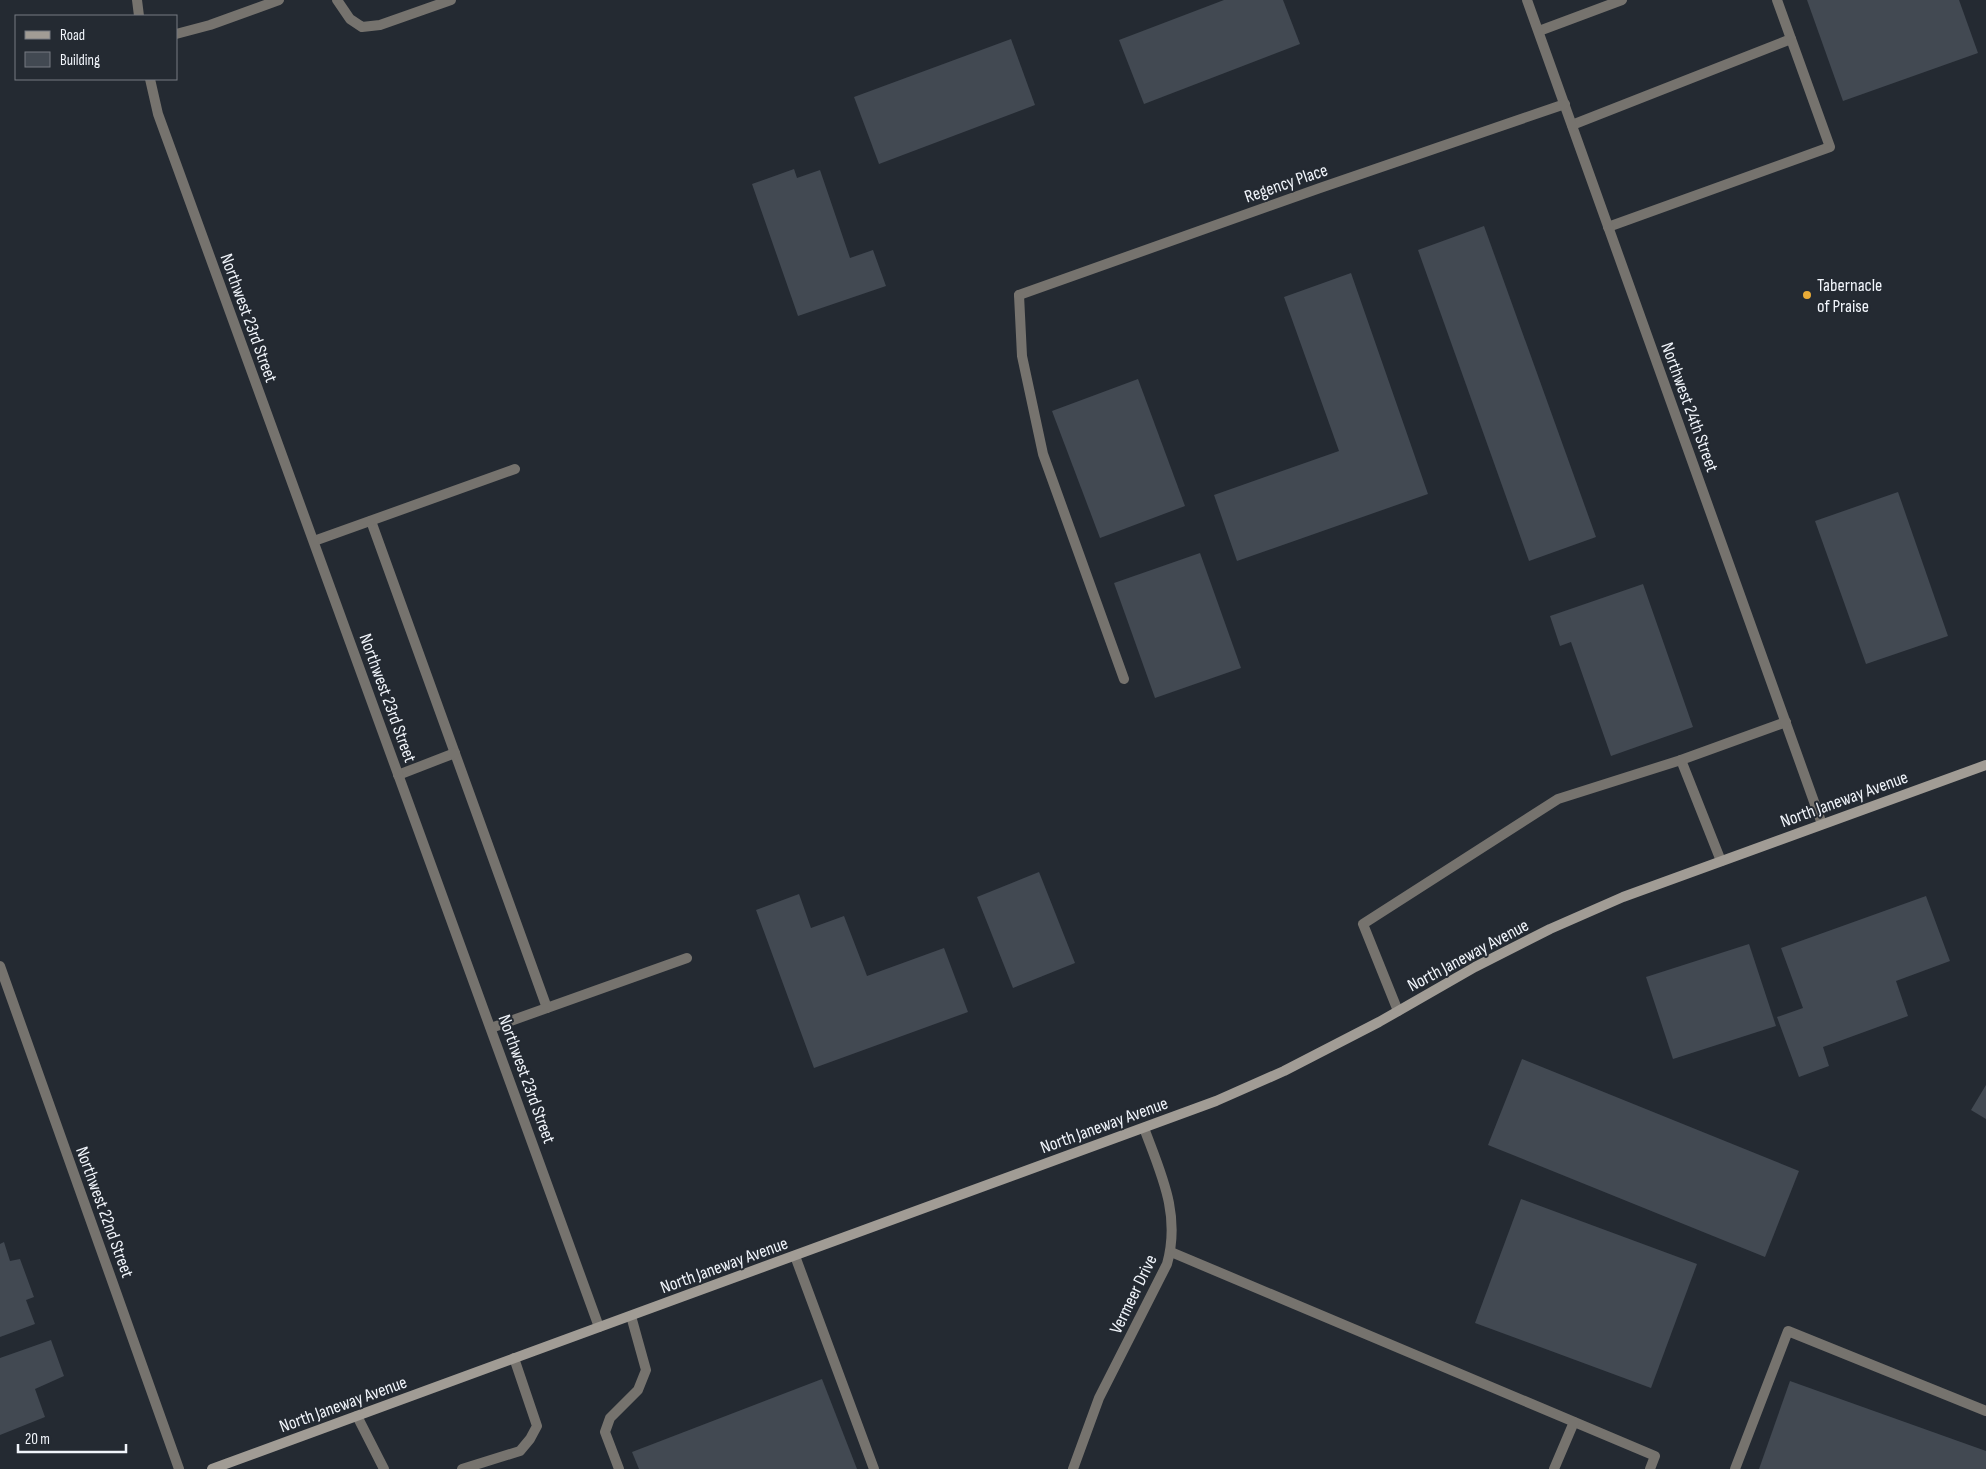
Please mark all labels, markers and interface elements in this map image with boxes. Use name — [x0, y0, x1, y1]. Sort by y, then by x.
legend — [15, 15, 178, 80]
text: Road — [60, 26, 85, 45]
text: Building — [60, 51, 100, 70]
street label: Regency Place — [1242, 159, 1330, 207]
street label: Northwest 23rd Street — [215, 251, 282, 386]
place label: Tabernacle of Praise — [1817, 275, 1882, 317]
marker: Tabernacle of Praise — [1801, 289, 1813, 301]
street label: Northwest 24th Street — [1656, 340, 1723, 475]
street label: Northwest 23rd Street — [354, 631, 421, 766]
street label: North Janeway Avenue — [1778, 767, 1911, 832]
street label: North Janeway Avenue — [1404, 915, 1532, 996]
street label: Northwest 23rd Street — [493, 1012, 560, 1147]
street label: North Janeway Avenue — [1038, 1093, 1171, 1158]
street label: Northwest 22nd Street — [71, 1144, 138, 1281]
street label: North Janeway Avenue — [658, 1233, 791, 1298]
street label: Vermeer Drive — [1105, 1251, 1162, 1337]
street label: North Janeway Avenue — [277, 1372, 410, 1437]
scale bar — [18, 1422, 125, 1454]
text: 20 m — [25, 1430, 50, 1449]

